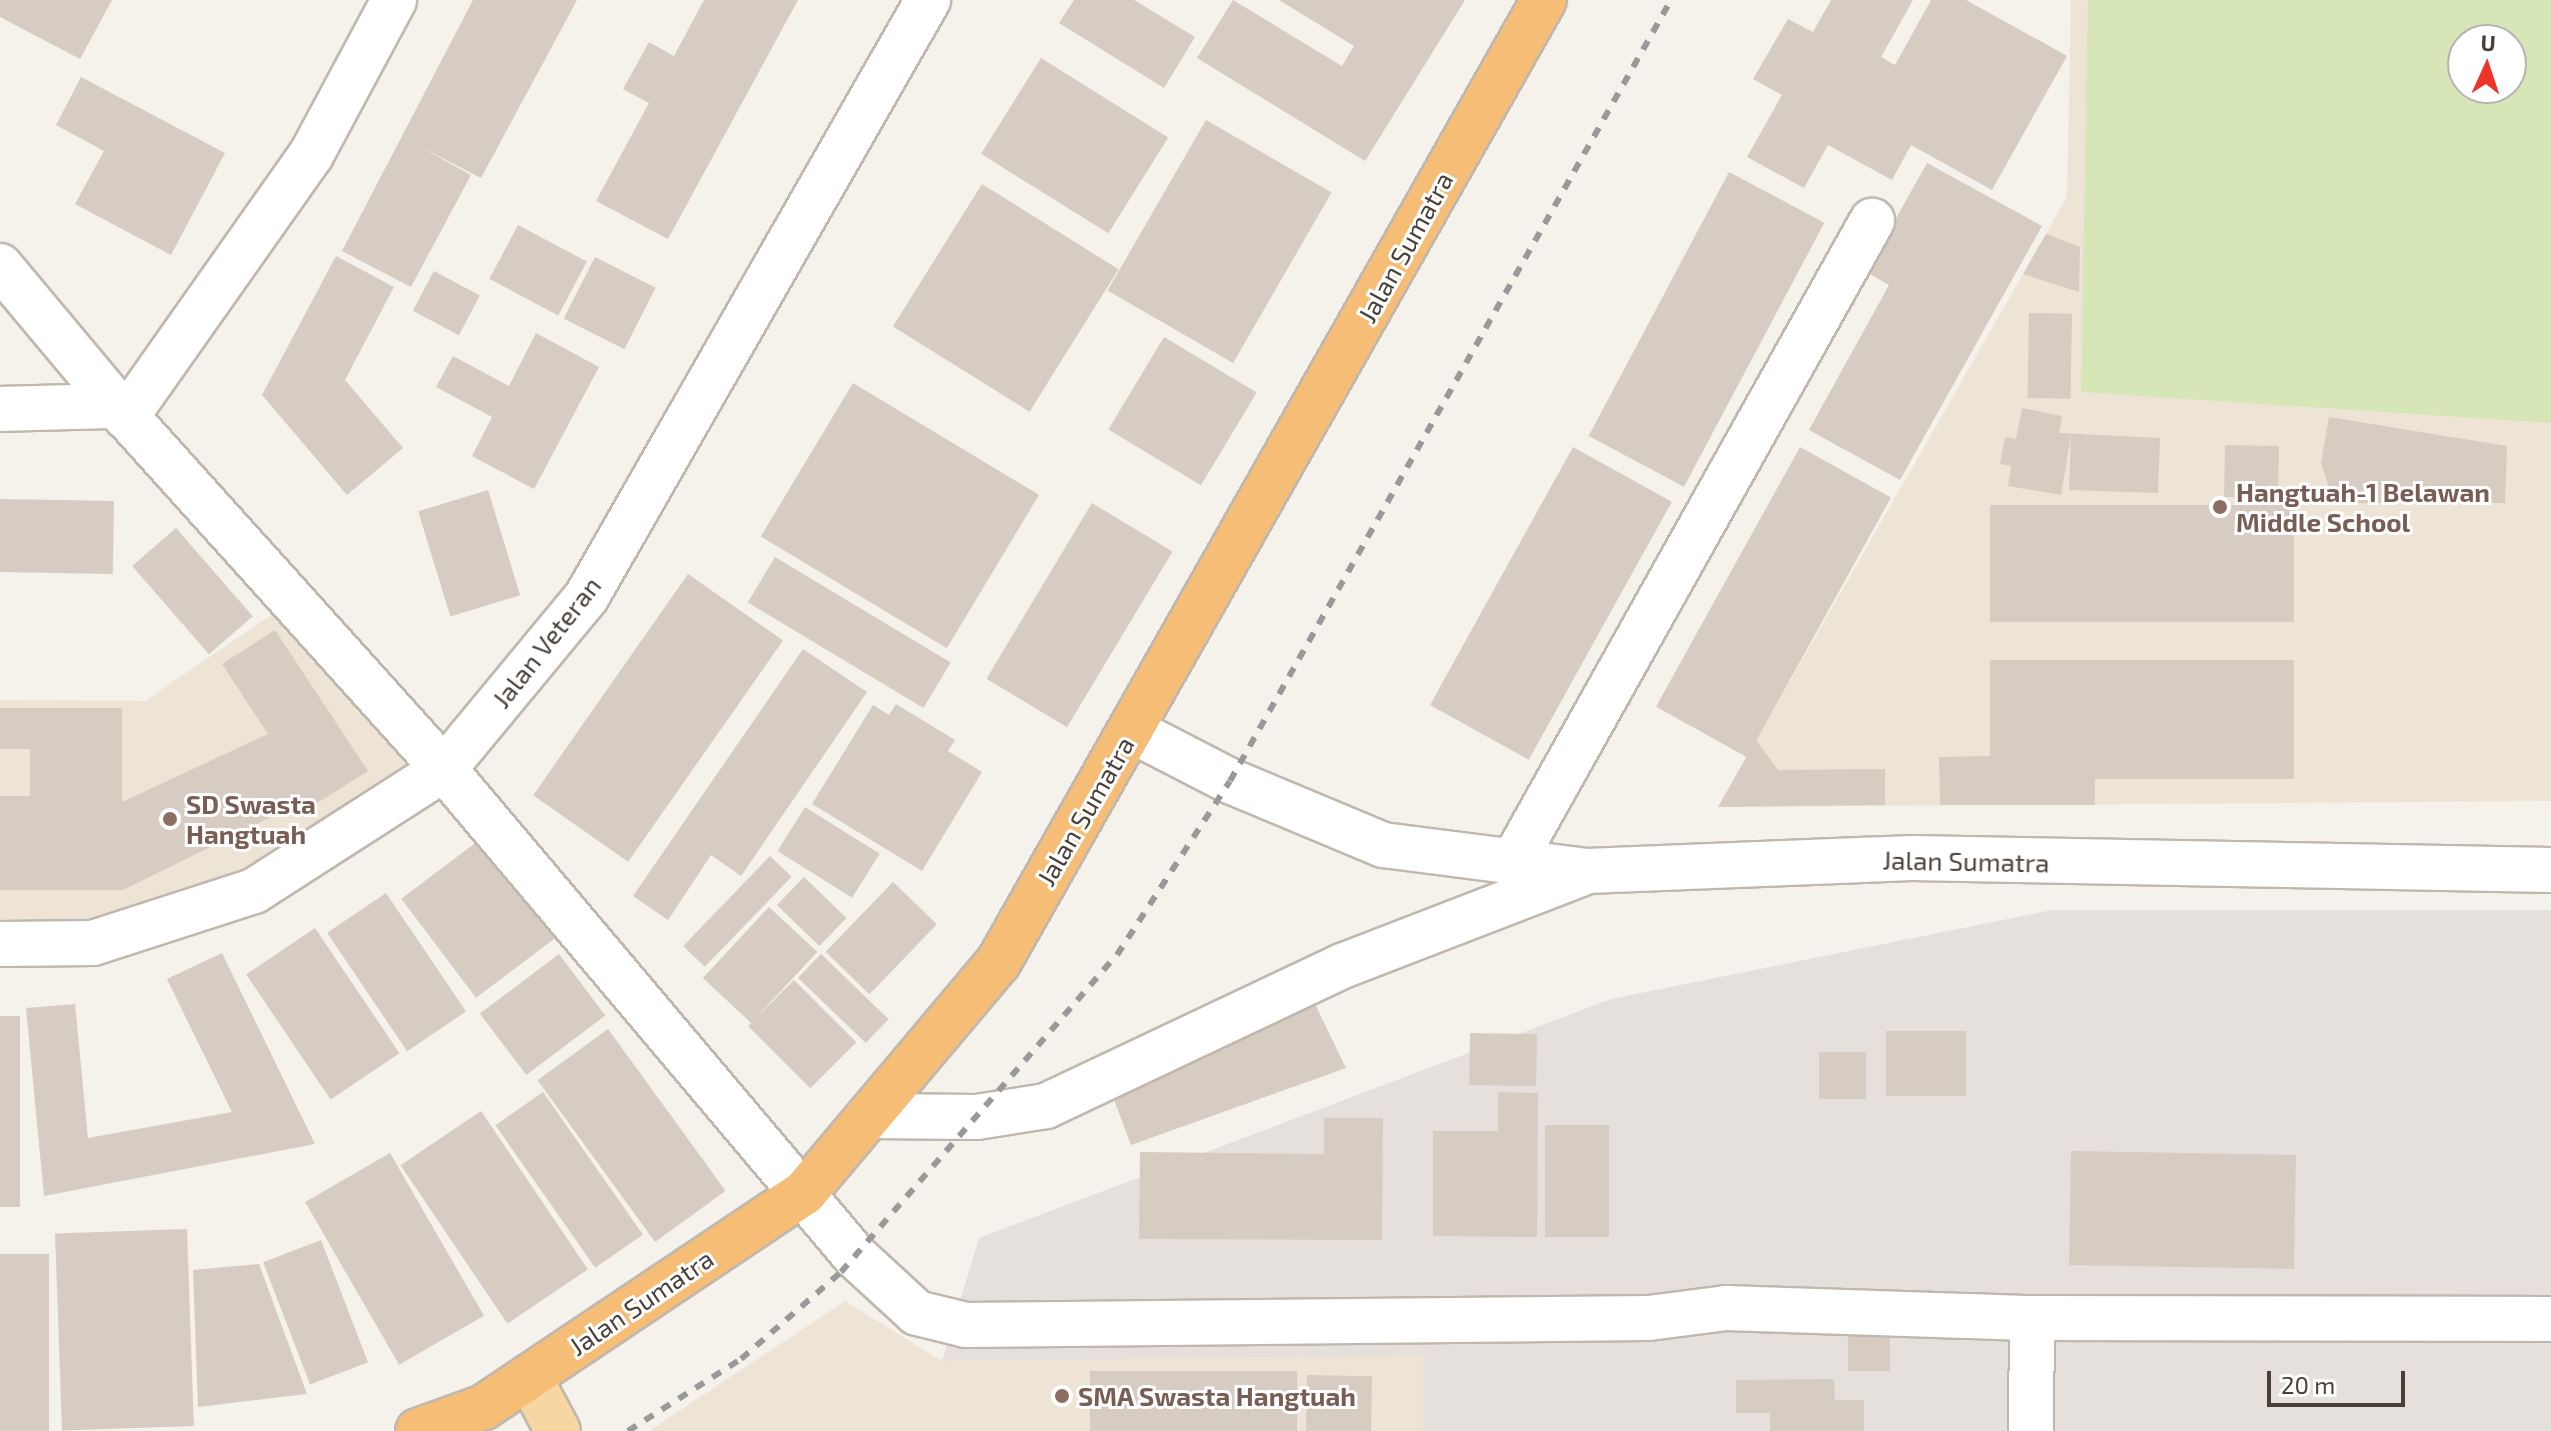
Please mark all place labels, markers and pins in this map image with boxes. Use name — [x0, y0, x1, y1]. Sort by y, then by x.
place label: Hangtuah-1 Belawan Middle School — [2236, 476, 2490, 538]
marker: Hangtuah-1 Belawan Middle School — [2211, 498, 2229, 516]
place label: SD Swasta Hangtuah — [186, 788, 316, 850]
marker: SD Swasta Hangtuah — [161, 810, 179, 828]
place label: SMA Swasta Hangtuah — [1078, 1380, 1357, 1412]
marker: SMA Swasta Hangtuah — [1053, 1387, 1071, 1405]

